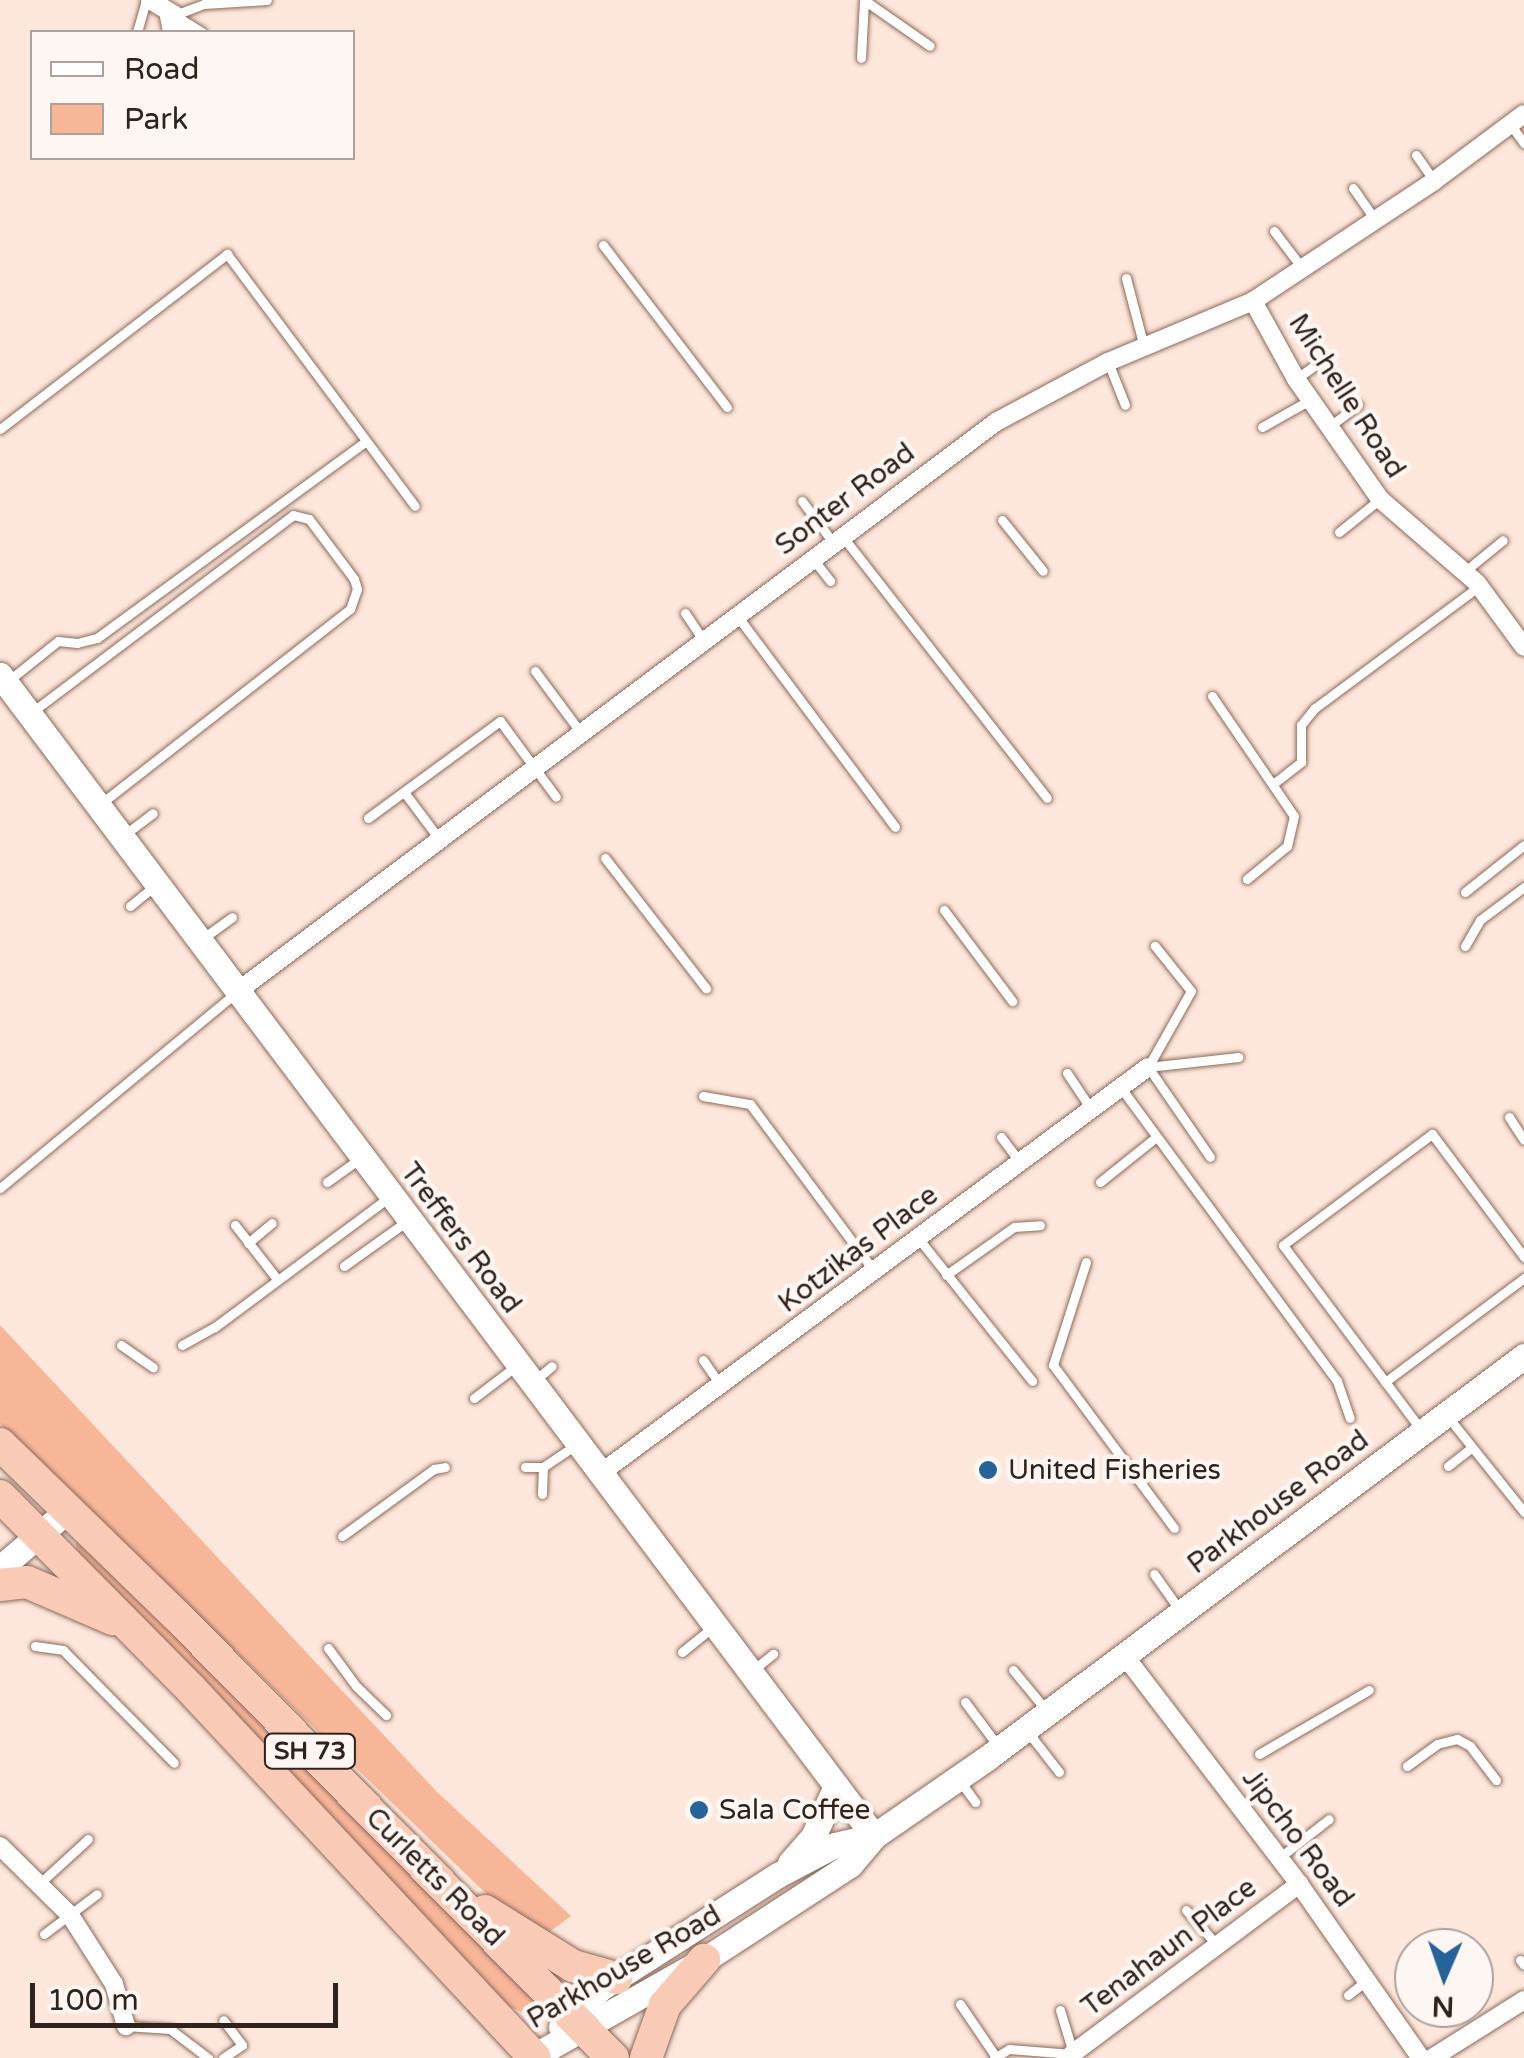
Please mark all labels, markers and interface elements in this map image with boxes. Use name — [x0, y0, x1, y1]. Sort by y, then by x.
legend — [30, 30, 355, 160]
text: Road — [124, 51, 199, 88]
text: Park — [124, 101, 188, 138]
street label: Michelle Road — [1281, 308, 1413, 484]
street label: Sonter Road — [769, 436, 921, 562]
street label: Treffers Road — [393, 1156, 529, 1320]
street label: Kotzikas Place — [772, 1178, 944, 1320]
street label: Parkhouse Road — [1181, 1423, 1375, 1581]
place label: United Fisheries — [1008, 1453, 1221, 1487]
marker: United Fisheries — [977, 1459, 999, 1481]
road number: SH 73 — [262, 1731, 358, 1771]
street label: Jipcho Road — [1235, 1762, 1361, 1914]
place label: Sala Coffee — [719, 1793, 870, 1827]
marker: Sala Coffee — [688, 1799, 710, 1821]
street label: Curletts Road — [359, 1801, 511, 1953]
street label: Tenahaun Place — [1075, 1870, 1263, 2024]
street label: Parkhouse Road — [521, 1898, 727, 2036]
north arrow — [1394, 1928, 1494, 2028]
scale bar — [35, 1963, 342, 2025]
text: 100 m — [47, 1982, 139, 2019]
text: N — [1431, 1989, 1455, 2023]

